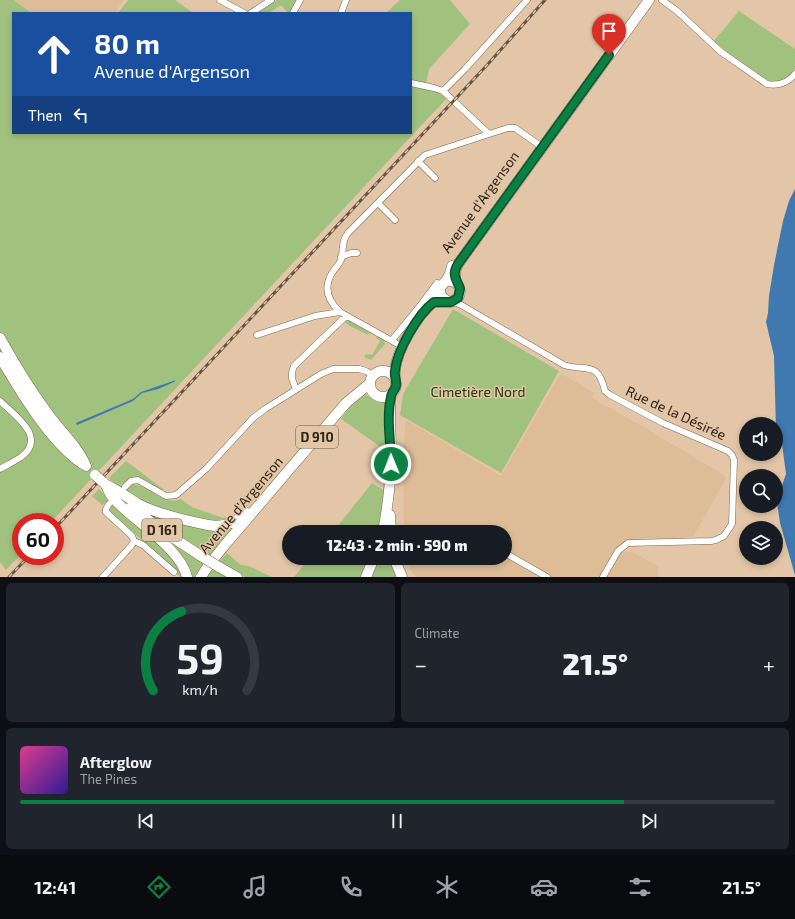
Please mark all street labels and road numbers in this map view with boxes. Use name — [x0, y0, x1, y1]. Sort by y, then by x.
street label: Avenue d'Argenson — [437, 148, 522, 256]
street label: Rue de la Désirée — [623, 382, 729, 443]
road number: D 910 — [296, 426, 338, 448]
street label: Avenue d'Argenson — [195, 453, 286, 557]
road number: D 161 — [142, 519, 182, 541]

